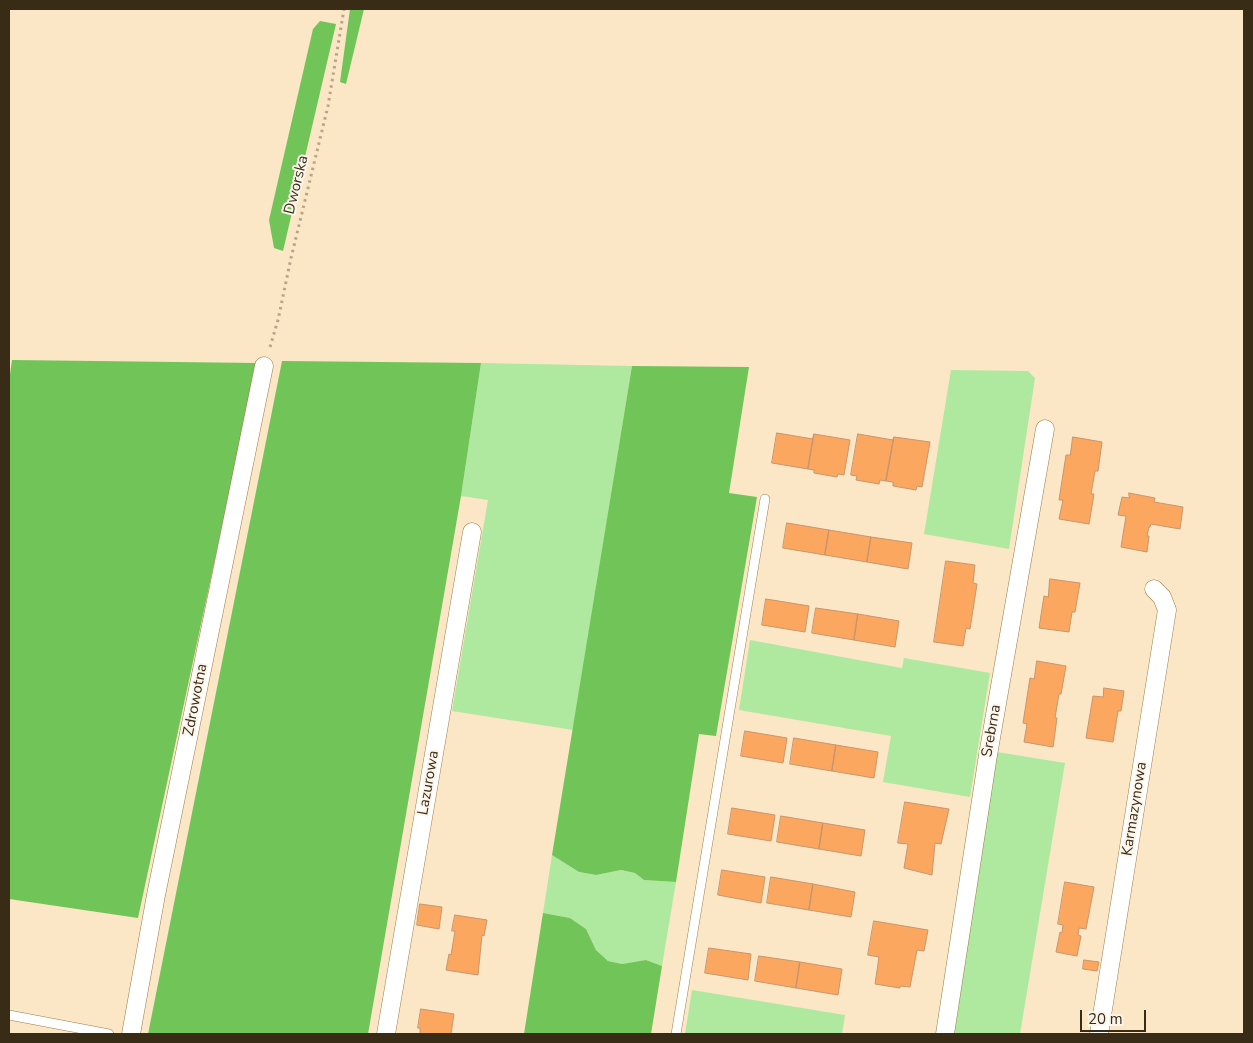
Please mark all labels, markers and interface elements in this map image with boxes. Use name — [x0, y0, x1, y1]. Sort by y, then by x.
street label: Dworska — [281, 154, 313, 216]
street label: Zdrowotna — [180, 662, 212, 738]
street label: Srebrna — [979, 703, 1005, 759]
street label: Lazurowa — [414, 749, 444, 817]
street label: Karmazynowa — [1119, 761, 1151, 857]
scale bar — [1083, 1000, 1149, 1032]
text: 20 m — [1088, 1009, 1123, 1029]

